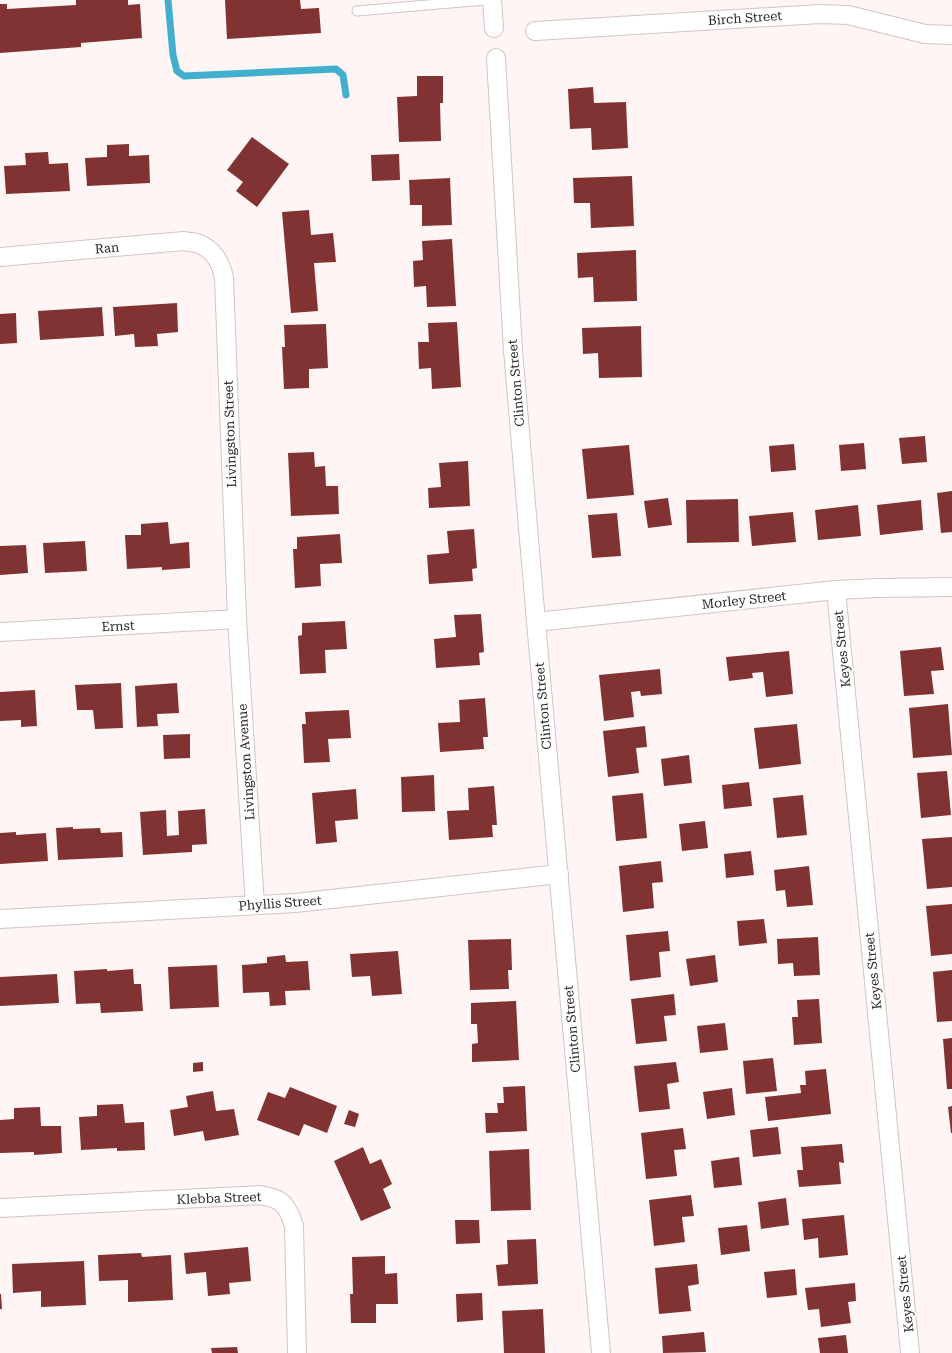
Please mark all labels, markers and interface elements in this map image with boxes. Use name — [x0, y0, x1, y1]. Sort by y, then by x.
street label: Birch Street — [707, 8, 783, 28]
street label: Ran — [94, 239, 120, 257]
street label: Clinton Street — [505, 339, 527, 427]
street label: Livingston Street — [221, 380, 239, 488]
street label: Morley Street — [701, 588, 787, 612]
street label: Keyes Street — [830, 610, 854, 688]
street label: Ernst — [101, 618, 135, 634]
street label: Clinton Street — [532, 662, 554, 750]
street label: Livingston Avenue — [234, 703, 258, 821]
street label: Phyllis Street — [238, 893, 322, 913]
street label: Keyes Street — [861, 932, 885, 1010]
street label: Clinton Street — [561, 985, 583, 1073]
street label: Klebba Street — [176, 1189, 262, 1207]
street label: Keyes Street — [893, 1255, 917, 1333]

